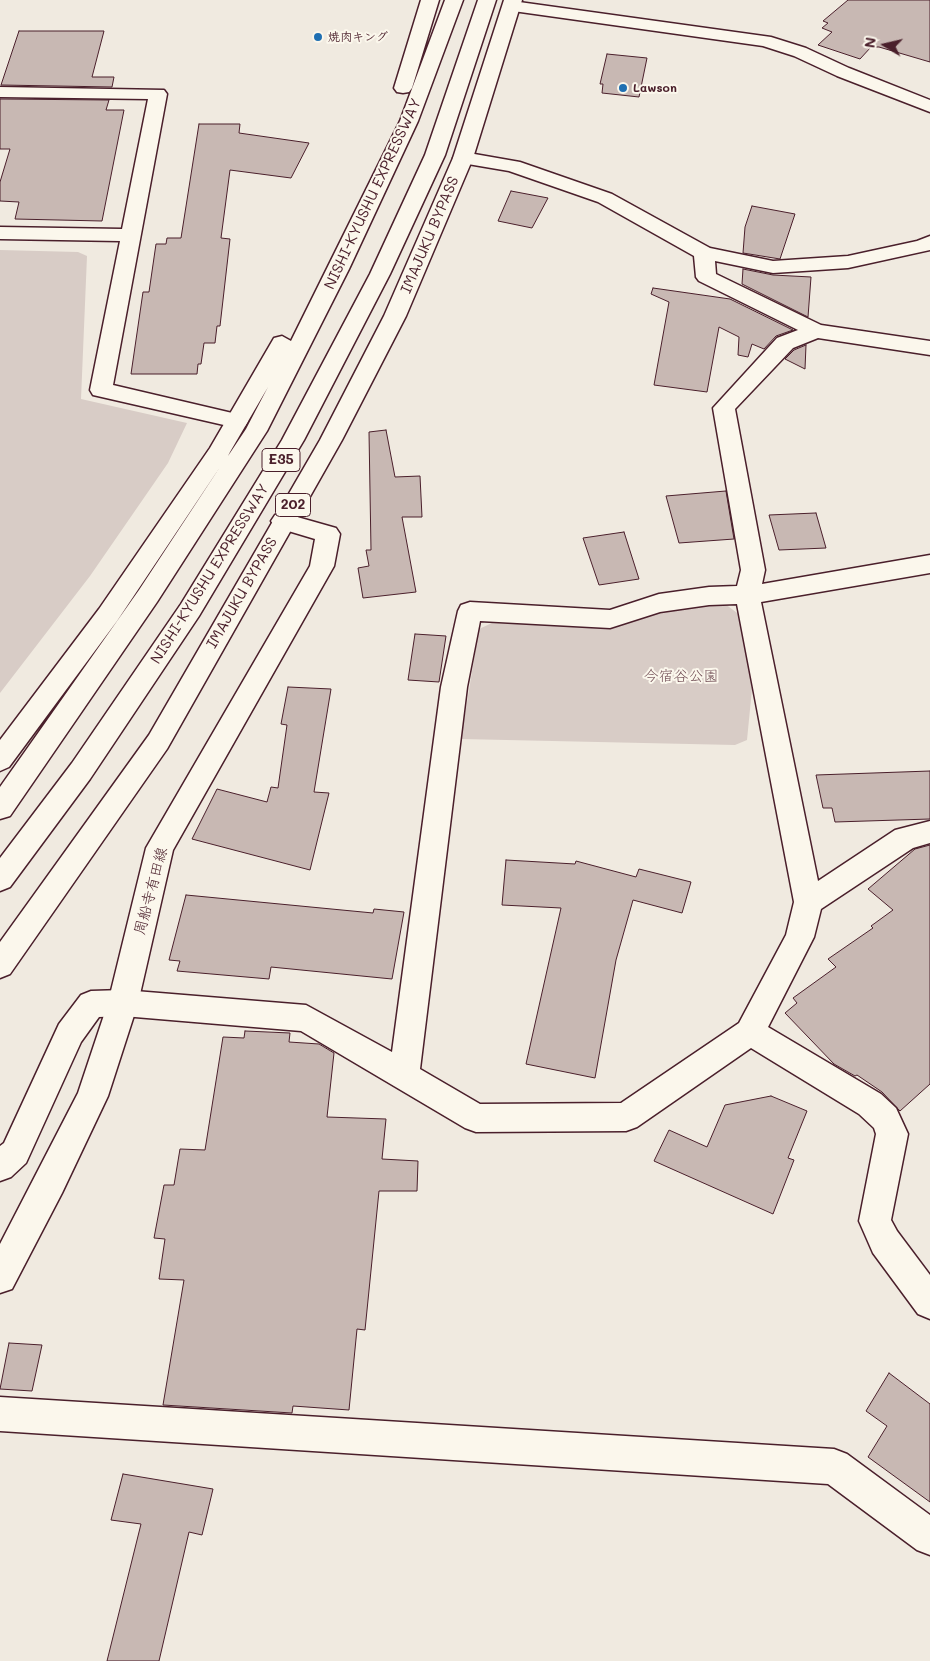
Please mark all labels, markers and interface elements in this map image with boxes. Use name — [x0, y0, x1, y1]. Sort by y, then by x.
north arrow — [860, 20, 910, 70]
place label: 焼肉キング — [328, 30, 388, 44]
marker: 焼肉キング — [312, 31, 324, 43]
text: N — [859, 36, 880, 49]
place label: Lawson — [633, 81, 677, 95]
marker: Lawson — [617, 82, 629, 94]
street label: NISHI-KYUSHU EXPRESSWAY — [321, 96, 425, 292]
street label: IMAJUKU BYPASS — [397, 174, 463, 296]
road number: E35 — [262, 448, 300, 472]
street label: NISHI-KYUSHU EXPRESSWAY — [147, 481, 273, 667]
road number: 202 — [276, 494, 310, 516]
street label: IMAJUKU BYPASS — [203, 534, 281, 652]
park label: 今宿谷公園 — [644, 667, 718, 685]
street label: 周船寺有田線 — [131, 845, 171, 937]

